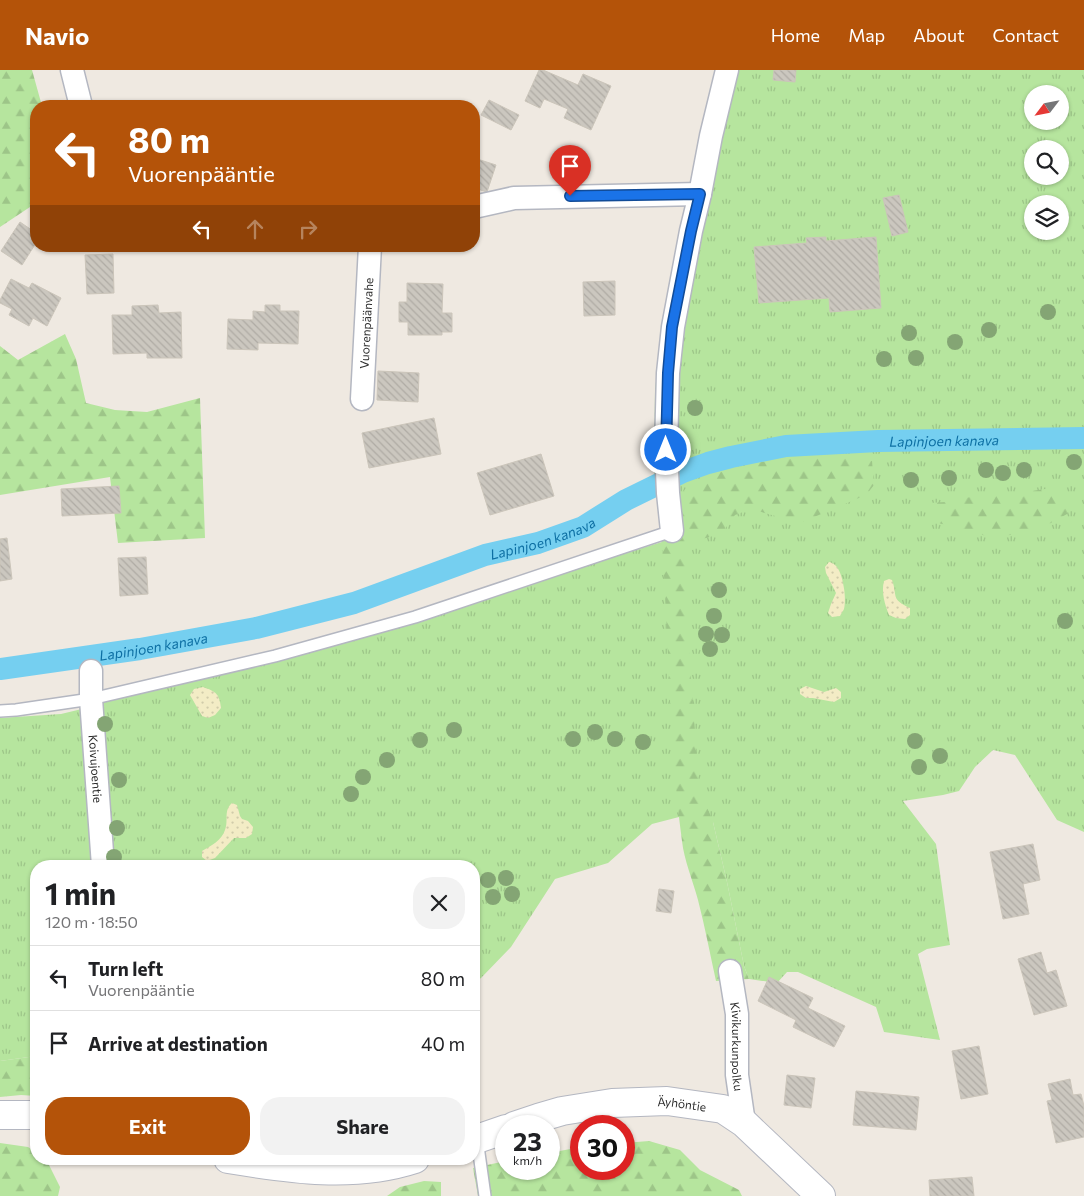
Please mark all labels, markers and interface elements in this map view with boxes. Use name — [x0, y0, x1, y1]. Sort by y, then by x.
text: Navio — [25, 21, 89, 50]
text: Home — [771, 24, 820, 46]
text: Map — [848, 24, 885, 46]
text: About — [913, 24, 965, 46]
text: Contact — [993, 24, 1059, 46]
north arrow — [1024, 85, 1069, 130]
map controls — [1024, 85, 1069, 240]
text: 80 m — [128, 117, 210, 160]
icon: left — [45, 120, 110, 185]
button: search — [1024, 140, 1069, 185]
pin — [549, 145, 591, 196]
icon: arrive — [556, 152, 584, 180]
text: Vuorenpääntie — [128, 160, 275, 187]
button: layers — [1024, 195, 1069, 240]
icon: left — [188, 215, 216, 243]
icon: ahead — [241, 215, 269, 243]
icon: right — [294, 215, 322, 243]
street label: Vuorenpäänvahe — [357, 277, 375, 369]
position arrow — [639, 423, 691, 475]
water label: Lapinjoen kanava — [889, 431, 999, 449]
water label: Lapinjoen kanava — [488, 513, 598, 562]
water label: Lapinjoen kanava — [98, 628, 209, 663]
street label: Koivujoentie — [87, 734, 105, 804]
text: 1 min — [45, 874, 116, 911]
button: close — [413, 877, 465, 929]
text: 120 m · 18:50 — [45, 912, 138, 931]
text: Turn left — [88, 957, 163, 980]
icon: left — [45, 964, 73, 992]
text: 80 m — [421, 967, 465, 990]
text: Vuorenpääntie — [88, 980, 195, 999]
street label: Kivikurkunpolku — [728, 1001, 746, 1092]
icon: arrive — [45, 1029, 73, 1057]
text: Arrive at destination — [88, 1032, 268, 1055]
text: 40 m — [421, 1032, 465, 1055]
street label: Äyhöntie — [657, 1094, 707, 1114]
button: Exit — [45, 1097, 250, 1155]
button: Share — [260, 1097, 465, 1155]
speed limit sign: 30 — [570, 1115, 635, 1180]
text: 23 — [513, 1126, 542, 1156]
text: km/h — [513, 1153, 542, 1167]

